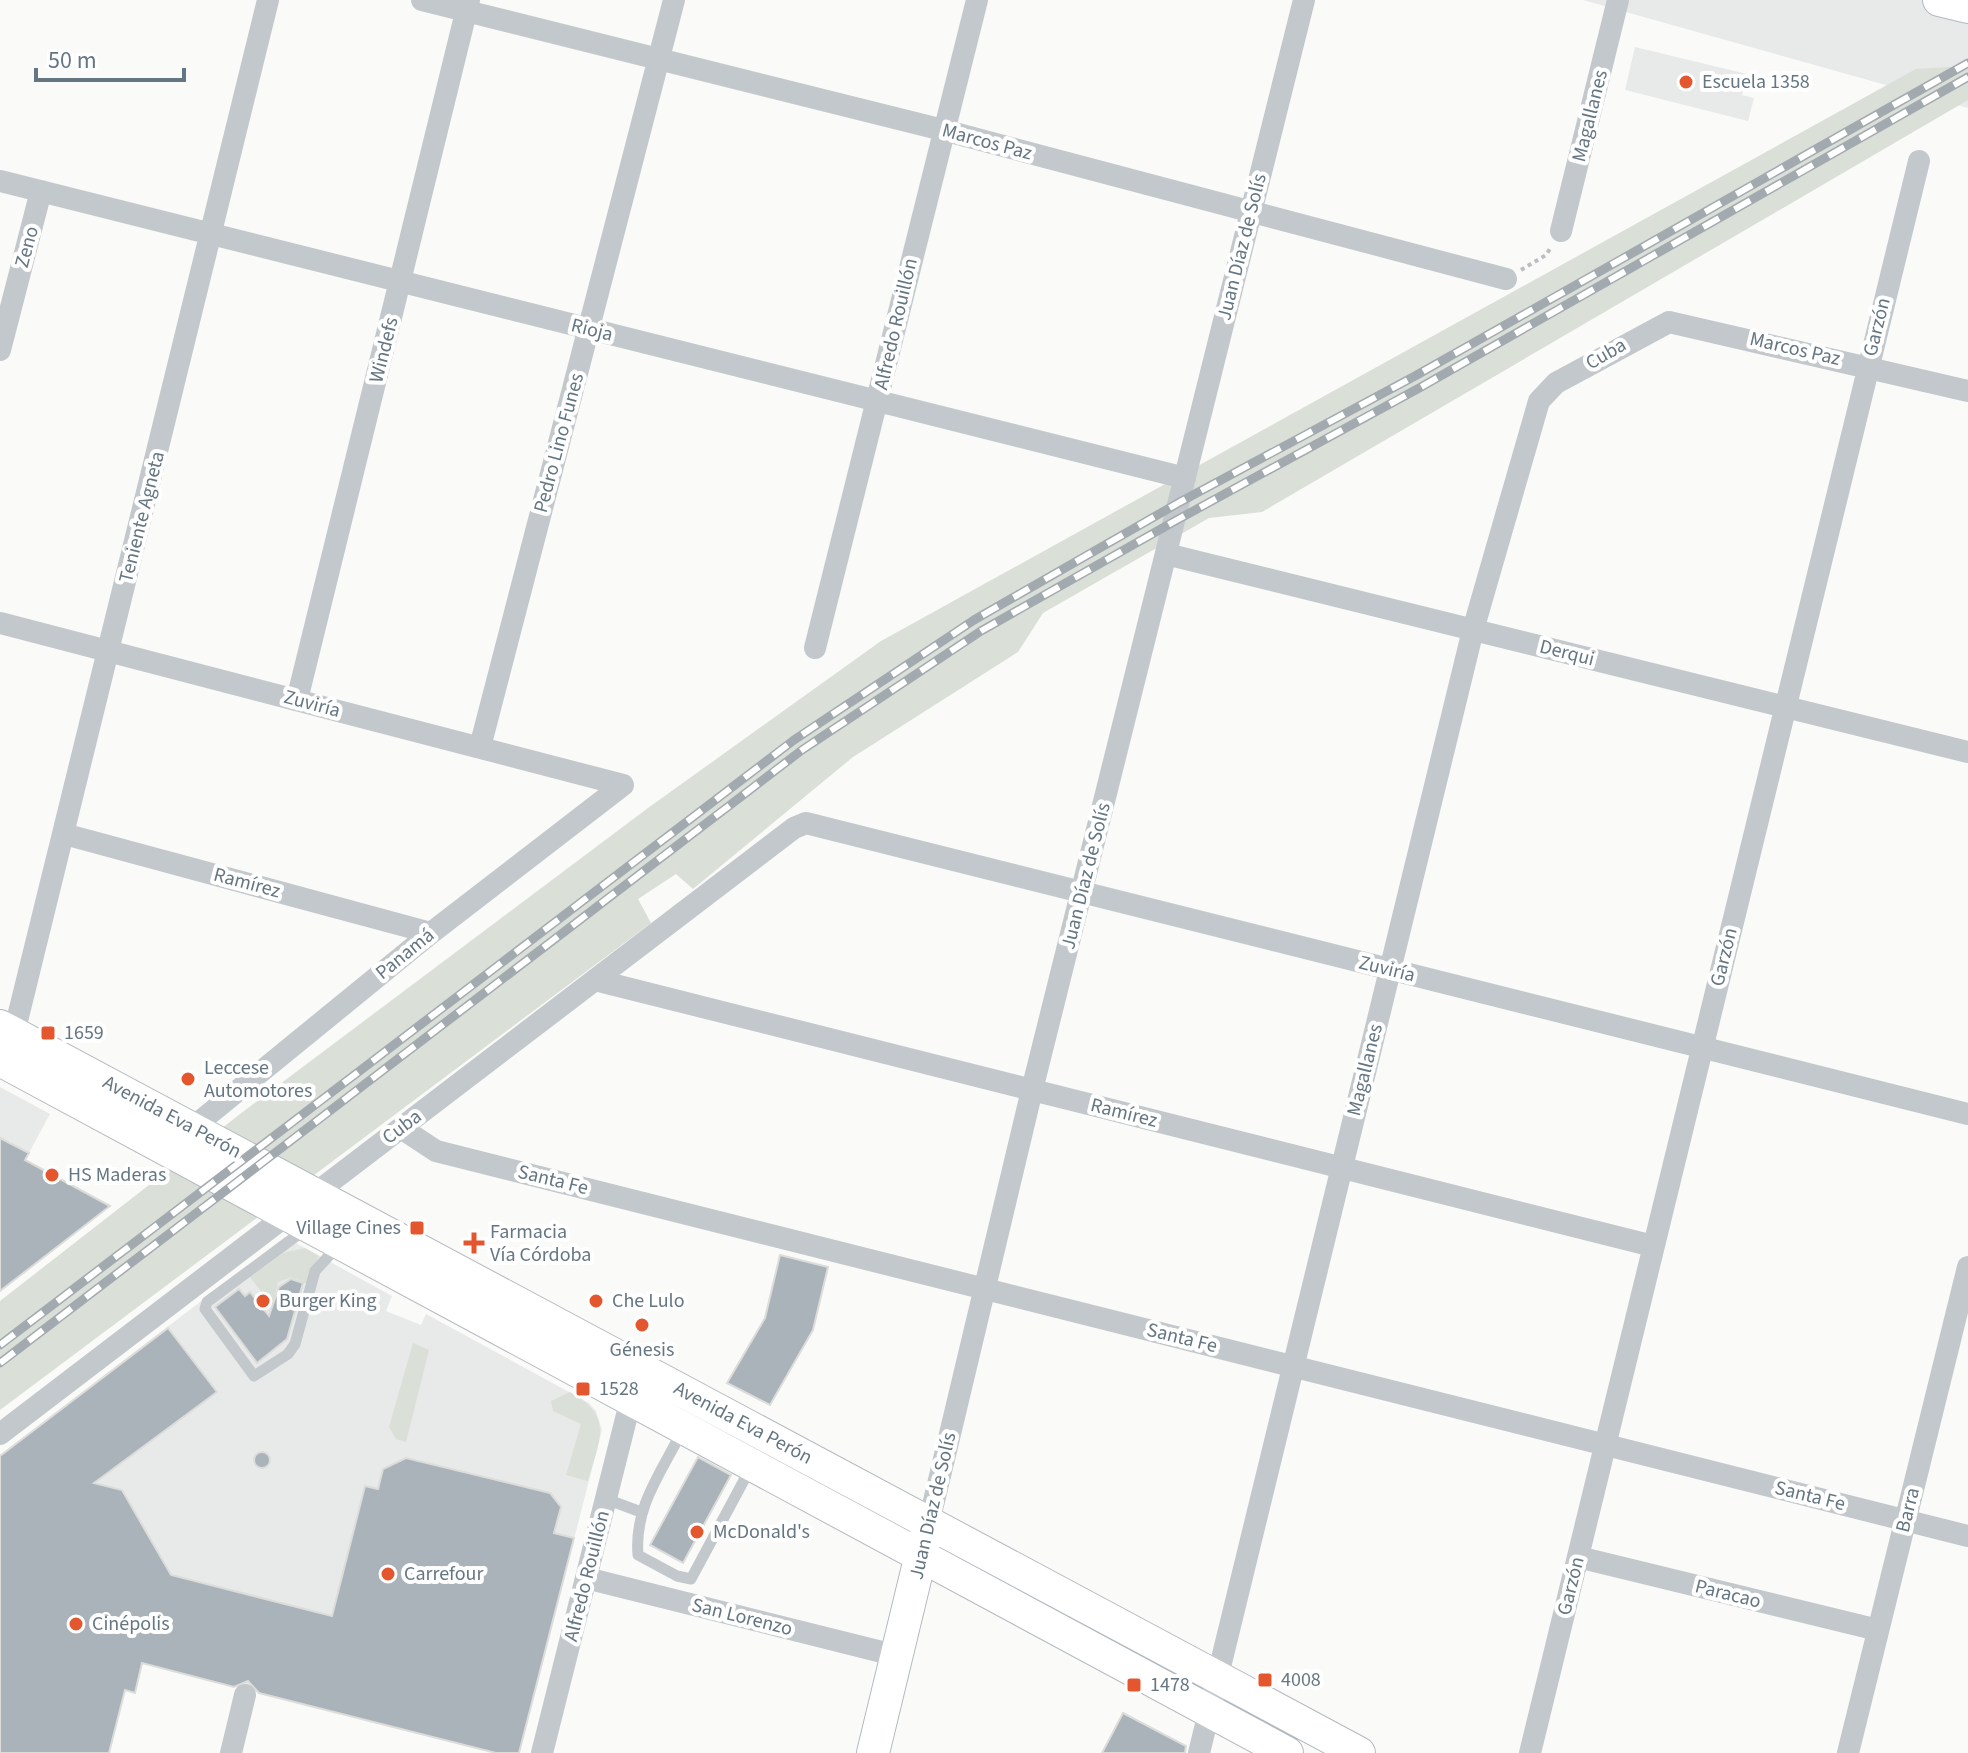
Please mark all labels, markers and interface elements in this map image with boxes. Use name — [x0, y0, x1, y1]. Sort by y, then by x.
scale bar — [36, 32, 184, 82]
text: 50 m — [48, 43, 97, 78]
street label: Magallanes — [1565, 67, 1615, 165]
place label: Escuela 1358 — [1702, 68, 1810, 96]
marker: Escuela 1358 — [1677, 73, 1695, 91]
street label: Marcos Paz — [939, 117, 1035, 167]
street label: Juan Díaz de Solís — [1210, 171, 1274, 323]
street label: Zeno — [8, 223, 46, 271]
street label: Alfredo Rouillón — [867, 255, 925, 393]
street label: Garzón — [1856, 295, 1898, 359]
street label: Rioja — [568, 311, 616, 349]
street label: Windefs — [362, 314, 406, 386]
street label: Marcos Paz — [1747, 325, 1843, 373]
street label: Cuba — [1580, 331, 1632, 377]
street label: Pedro Lino Funes — [527, 370, 591, 516]
street label: Teniente Agneta — [112, 448, 172, 586]
street label: Derqui — [1537, 633, 1597, 673]
street label: Zuviría — [281, 683, 343, 725]
street label: Juan Díaz de Solís — [1054, 800, 1118, 952]
street label: Ramírez — [211, 861, 283, 905]
street label: Panamá — [370, 922, 440, 986]
street label: Garzón — [1703, 925, 1745, 989]
street label: Zuviría — [1356, 948, 1418, 990]
place label: 1659 — [64, 1019, 104, 1047]
street label: Magallanes — [1340, 1021, 1390, 1119]
marker: 1659 — [39, 1024, 57, 1042]
place label: Leccese Automotores — [204, 1054, 312, 1105]
street label: Avenida Eva Perón — [98, 1069, 246, 1165]
marker: Leccese Automotores — [179, 1070, 197, 1088]
street label: Ramírez — [1088, 1091, 1160, 1135]
street label: Cuba — [376, 1103, 428, 1151]
street label: Santa Fe — [515, 1158, 591, 1202]
place label: HS Maderas — [68, 1161, 166, 1189]
marker: HS Maderas — [43, 1166, 61, 1184]
place label: Village Cines — [296, 1214, 401, 1242]
place label: Farmacia Vía Córdoba — [490, 1218, 591, 1269]
marker: Village Cines — [408, 1219, 426, 1237]
marker: Farmacia Vía Córdoba — [465, 1234, 483, 1252]
place label: Burger King — [279, 1287, 377, 1315]
place label: Che Lulo — [612, 1287, 685, 1315]
marker: Burger King — [254, 1292, 272, 1310]
marker: Che Lulo — [587, 1292, 605, 1310]
marker: Génesis — [633, 1316, 651, 1334]
street label: Santa Fe — [1144, 1316, 1220, 1360]
place label: Génesis — [610, 1336, 674, 1364]
place label: 1528 — [599, 1375, 639, 1403]
street label: Avenida Eva Perón — [669, 1375, 817, 1471]
marker: 1528 — [574, 1380, 592, 1398]
street label: Juan Díaz de Solís — [902, 1430, 964, 1582]
street label: Santa Fe — [1772, 1474, 1848, 1518]
street label: Barra — [1889, 1485, 1927, 1535]
street label: Alfredo Rouillón — [557, 1508, 617, 1644]
place label: McDonald's — [713, 1518, 810, 1546]
marker: McDonald's — [688, 1523, 706, 1541]
street label: Garzón — [1550, 1554, 1592, 1618]
place label: Carrefour — [404, 1560, 483, 1588]
marker: Carrefour — [379, 1565, 397, 1583]
street label: Paracao — [1692, 1572, 1764, 1616]
street label: San Lorenzo — [689, 1591, 795, 1643]
place label: Cinépolis — [92, 1610, 170, 1638]
marker: Cinépolis — [67, 1615, 85, 1633]
place label: 4008 — [1281, 1666, 1321, 1694]
place label: 1478 — [1150, 1671, 1190, 1699]
marker: 4008 — [1256, 1671, 1274, 1689]
marker: 1478 — [1125, 1676, 1143, 1694]

